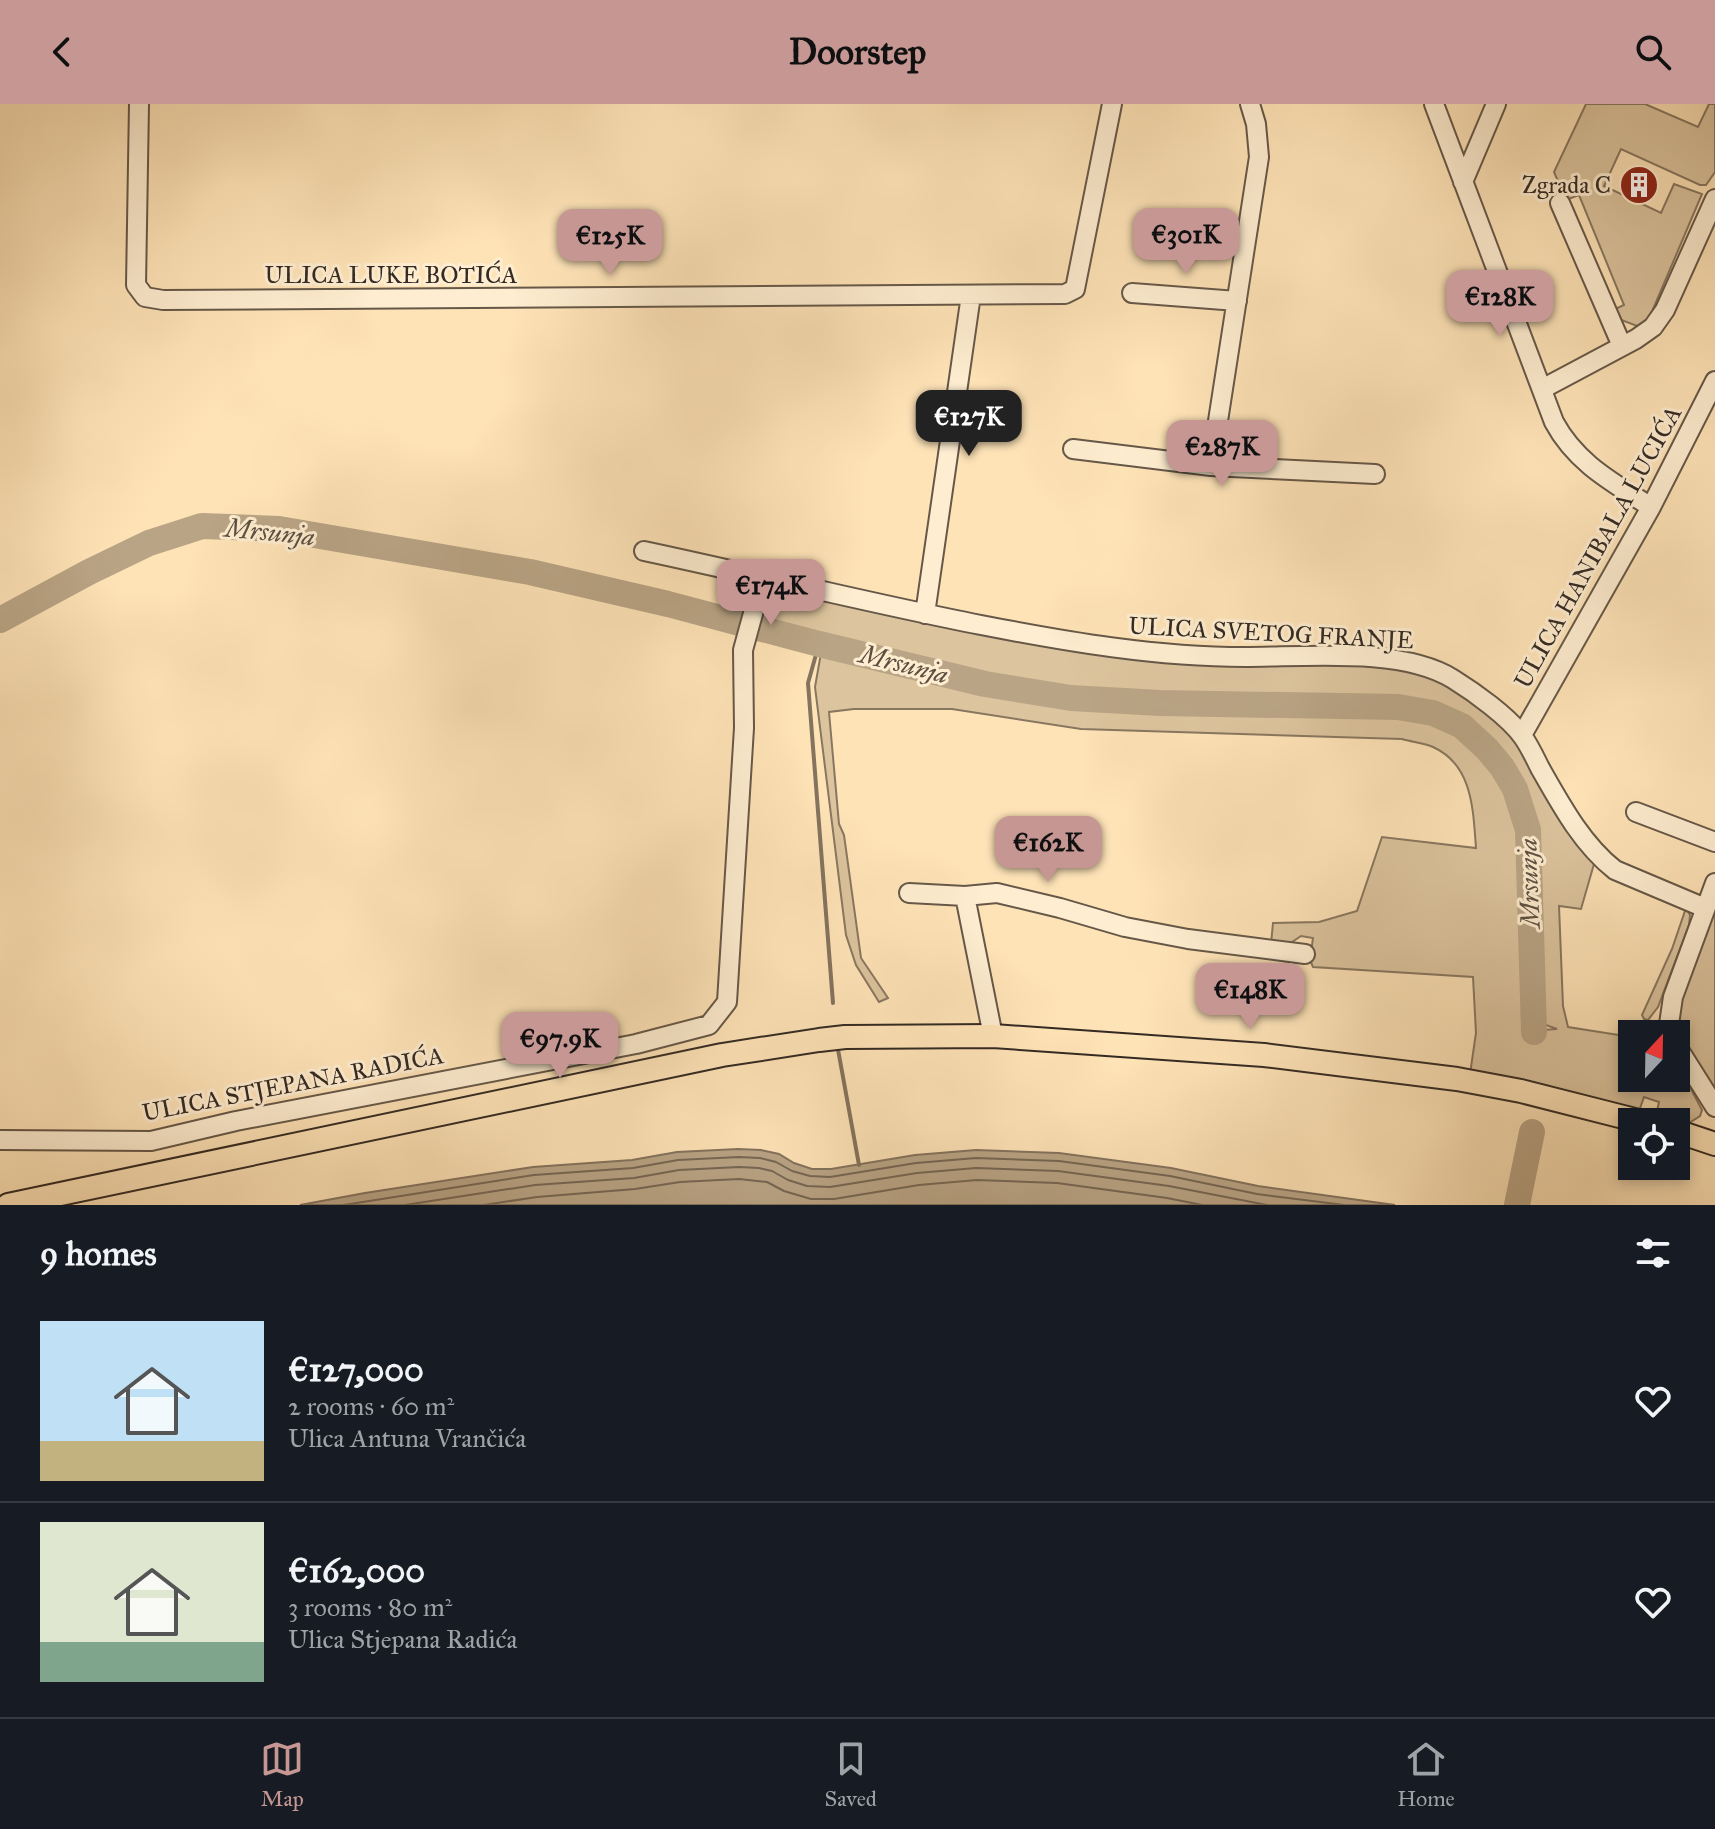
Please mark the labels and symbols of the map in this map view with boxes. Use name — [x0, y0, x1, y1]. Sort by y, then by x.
building icon: Zgrada C — [1618, 164, 1660, 206]
place label: Zgrada C — [1522, 170, 1611, 200]
pin: €301K — [1130, 208, 1242, 276]
pin: €125K — [554, 209, 666, 277]
street label: ULICA LUKE BOTIĆA — [264, 260, 518, 290]
pin: €128K — [1444, 270, 1556, 338]
pin: €127K — [913, 390, 1025, 458]
street label: ULICA HANIBALA LUCIĆA — [1508, 400, 1688, 694]
pin: €287K — [1166, 420, 1278, 488]
water label: Mrsunja — [221, 511, 316, 553]
pin: €174K — [715, 559, 827, 627]
street label: ULICA SVETOG FRANJE — [1128, 611, 1414, 655]
water label: Mrsunja — [854, 637, 951, 690]
pin: €162K — [992, 816, 1104, 884]
water label: Mrsunja — [1511, 838, 1547, 931]
pin: €148K — [1194, 963, 1306, 1031]
pin: €97.9K — [495, 1012, 625, 1080]
north arrow — [1618, 1020, 1690, 1092]
street label: ULICA STJEPANA RADIĆA — [140, 1040, 446, 1128]

